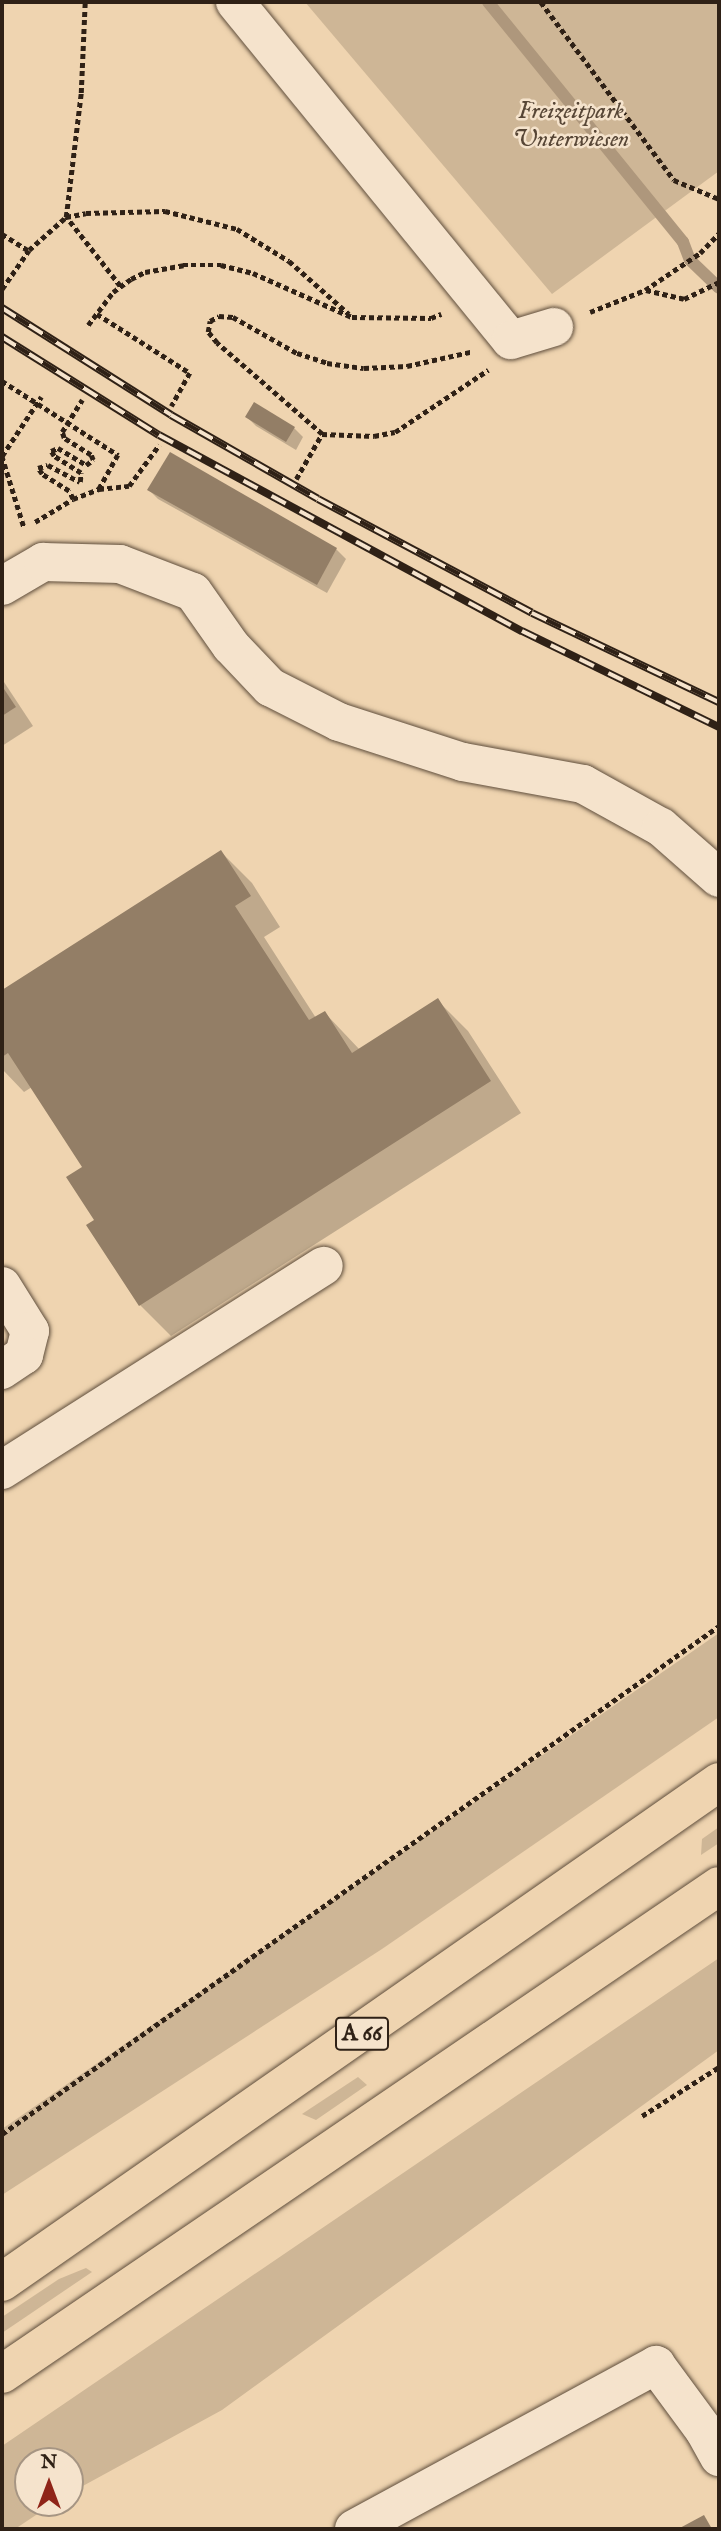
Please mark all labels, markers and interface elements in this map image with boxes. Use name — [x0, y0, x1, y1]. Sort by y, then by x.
park label: Freizeitpark Unterwiesen — [513, 98, 629, 154]
road number: A 66 — [334, 2014, 390, 2054]
north arrow — [14, 2447, 84, 2517]
text: N — [41, 2451, 57, 2475]

